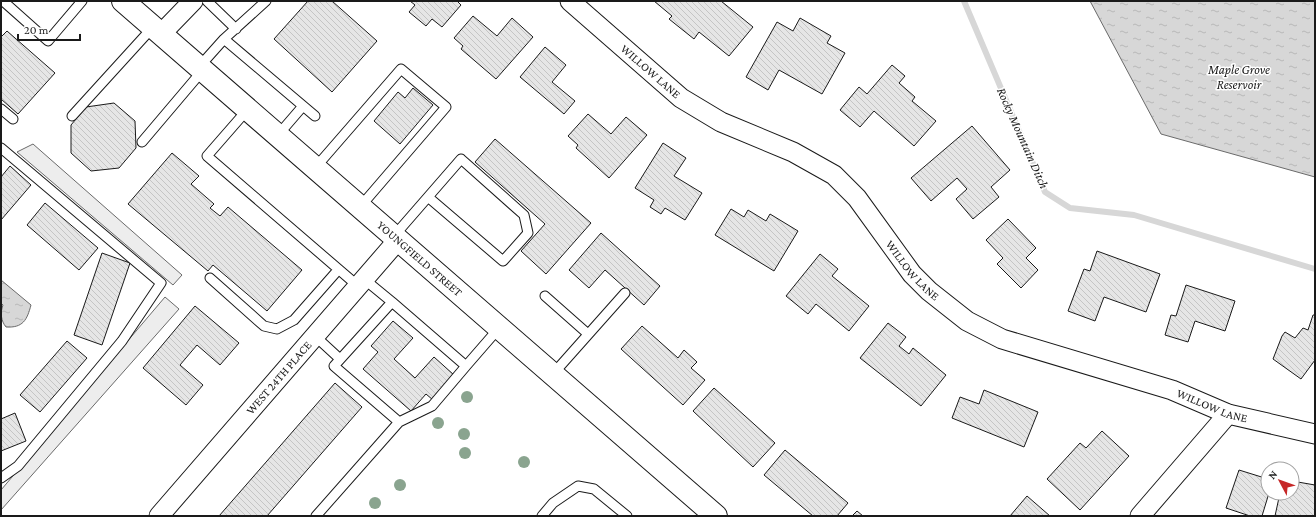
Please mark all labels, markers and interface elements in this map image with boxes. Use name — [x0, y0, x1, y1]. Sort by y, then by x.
scale bar — [18, 16, 80, 42]
text: 20 m — [24, 23, 49, 37]
street label: WILLOW LANE — [618, 41, 684, 102]
water label: Maple Grove Reservoir — [1207, 62, 1270, 92]
water label: Rocky Mountain Ditch — [994, 85, 1052, 191]
street label: YOUNGFIELD STREET — [374, 218, 465, 300]
street label: WILLOW LANE — [883, 238, 942, 304]
street label: WEST 24TH PLACE — [243, 338, 315, 417]
street label: WILLOW LANE — [1175, 386, 1249, 425]
north arrow — [1260, 461, 1300, 501]
text: N — [1265, 467, 1280, 481]

